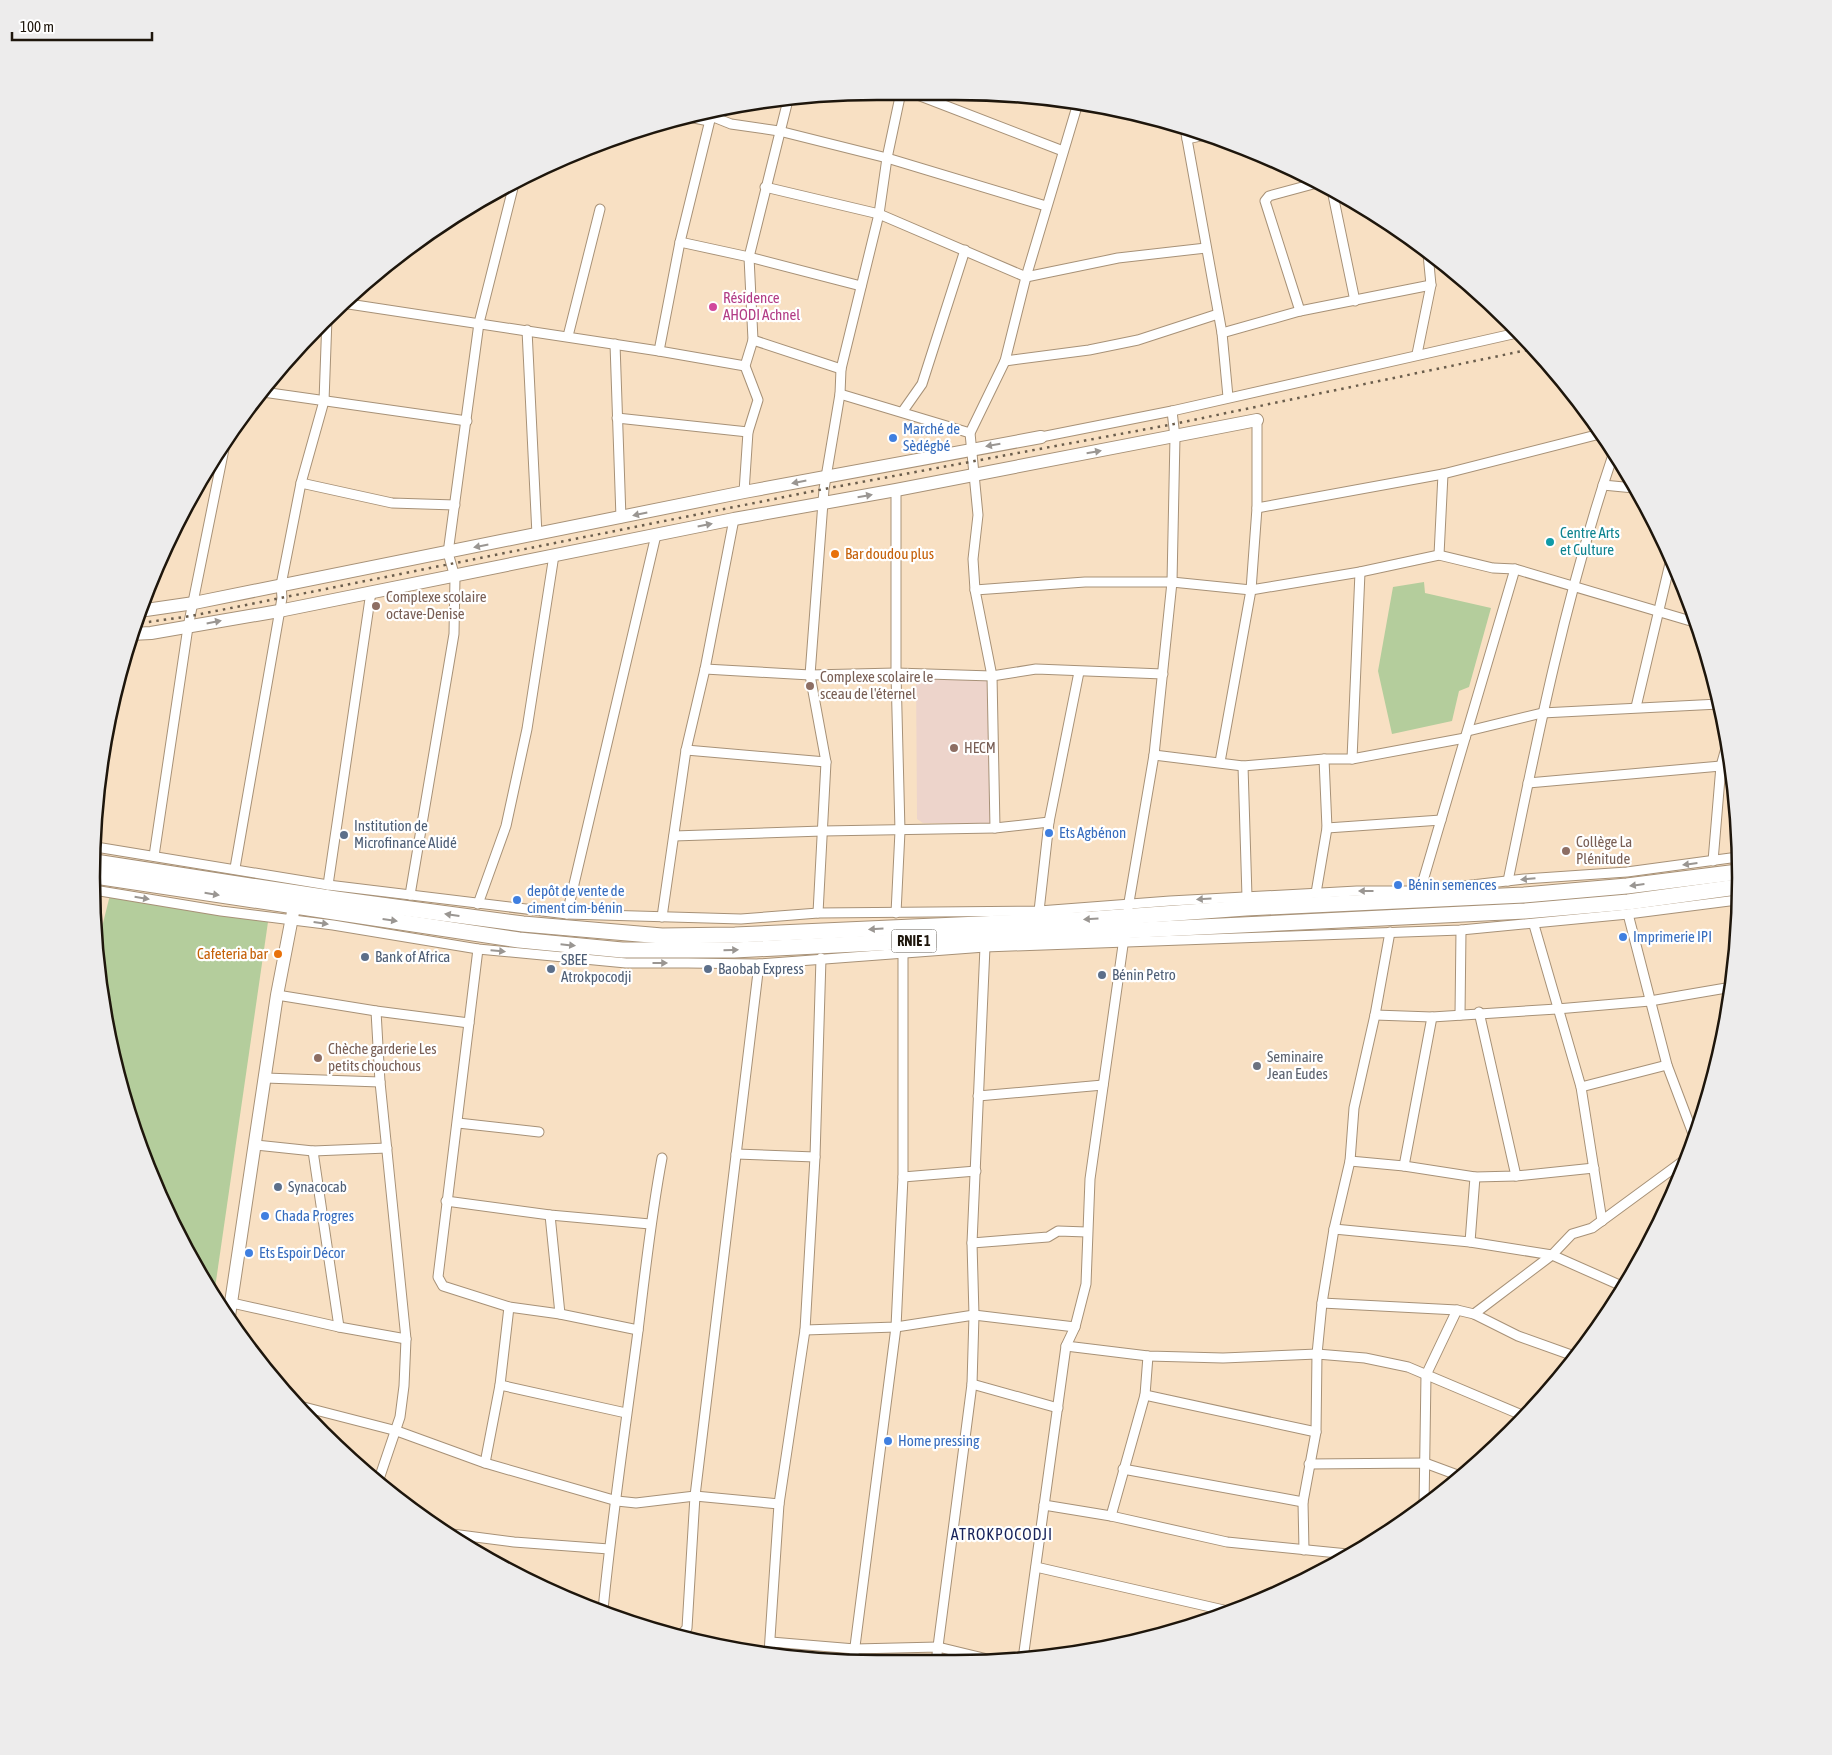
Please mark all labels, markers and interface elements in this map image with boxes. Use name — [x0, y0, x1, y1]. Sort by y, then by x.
scale bar — [12, 10, 152, 42]
text: 100 m — [20, 18, 54, 35]
place label: Résidence AHODI Achnel — [723, 289, 800, 323]
marker: Résidence AHODI Achnel — [707, 301, 719, 313]
place label: Marché de Sèdégbé — [903, 420, 960, 454]
marker: Marché de Sèdégbé — [887, 432, 899, 444]
one-way arrow — [985, 442, 1001, 450]
one-way arrow — [1086, 448, 1101, 456]
one-way arrow — [791, 478, 807, 486]
one-way arrow — [857, 492, 873, 500]
one-way arrow — [633, 510, 648, 518]
one-way arrow — [697, 521, 713, 529]
place label: Centre Arts et Culture — [1560, 524, 1620, 558]
marker: Centre Arts et Culture — [1544, 536, 1556, 548]
one-way arrow — [473, 542, 488, 550]
place label: Bar doudou plus — [845, 545, 934, 562]
marker: Bar doudou plus — [829, 548, 841, 560]
place label: Complexe scolaire octave-Denise — [386, 588, 487, 622]
marker: Complexe scolaire octave-Denise — [370, 600, 382, 612]
one-way arrow — [206, 618, 221, 626]
place label: Complexe scolaire le sceau de l'éternel — [820, 668, 933, 702]
marker: Complexe scolaire le sceau de l'éternel — [804, 680, 816, 692]
place label: HECM — [964, 739, 996, 756]
marker: HECM — [948, 742, 960, 754]
place label: Institution de Microfinance Alidé — [354, 817, 457, 851]
place label: Ets Agbénon — [1059, 824, 1126, 841]
marker: Ets Agbénon — [1043, 827, 1055, 839]
marker: Institution de Microfinance Alidé — [338, 829, 350, 841]
place label: Collège La Plénitude — [1576, 833, 1632, 867]
marker: Collège La Plénitude — [1560, 845, 1572, 857]
one-way arrow — [1681, 860, 1697, 868]
place label: Bénin semences — [1408, 876, 1497, 893]
one-way arrow — [1520, 876, 1536, 884]
marker: Bénin semences — [1392, 879, 1404, 891]
one-way arrow — [1629, 881, 1645, 889]
place label: depôt de vente de ciment cim-bénin — [527, 882, 625, 916]
one-way arrow — [1358, 887, 1374, 895]
one-way arrow — [204, 890, 220, 898]
marker: depôt de vente de ciment cim-bénin — [511, 894, 523, 906]
one-way arrow — [135, 895, 151, 903]
one-way arrow — [1196, 895, 1212, 903]
one-way arrow — [444, 910, 460, 918]
one-way arrow — [1083, 916, 1099, 924]
one-way arrow — [382, 917, 398, 925]
one-way arrow — [313, 919, 329, 927]
one-way arrow — [868, 925, 884, 933]
place label: Imprimerie IPI — [1633, 928, 1712, 945]
road number: RNIE 1 — [892, 929, 936, 952]
marker: Imprimerie IPI — [1617, 931, 1629, 943]
one-way arrow — [561, 941, 577, 949]
place label: Cafeteria bar — [197, 945, 269, 962]
one-way arrow — [723, 945, 739, 953]
one-way arrow — [491, 947, 507, 955]
marker: Cafeteria bar — [272, 948, 284, 960]
place label: Bank of Africa — [375, 948, 450, 965]
marker: Bank of Africa — [359, 951, 371, 963]
place label: SBEE Atrokpocodji — [561, 951, 632, 985]
one-way arrow — [652, 959, 668, 967]
place label: Baobab Express — [718, 960, 804, 977]
marker: SBEE Atrokpocodji — [545, 963, 557, 975]
marker: Baobab Express — [702, 963, 714, 975]
place label: Bénin Petro — [1112, 966, 1176, 983]
marker: Bénin Petro — [1096, 969, 1108, 981]
place label: Chèche garderie Les petits chouchous — [328, 1040, 437, 1074]
place label: Seminaire Jean Eudes — [1267, 1048, 1328, 1082]
marker: Chèche garderie Les petits chouchous — [312, 1052, 324, 1064]
marker: Seminaire Jean Eudes — [1251, 1060, 1263, 1072]
place label: Synacocab — [288, 1178, 347, 1195]
marker: Synacocab — [272, 1181, 284, 1193]
place label: Chada Progres — [275, 1207, 354, 1224]
marker: Chada Progres — [259, 1210, 271, 1222]
place label: Ets Espoir Décor — [259, 1244, 346, 1261]
marker: Ets Espoir Décor — [243, 1247, 255, 1259]
place label: Home pressing — [898, 1432, 980, 1449]
marker: Home pressing — [882, 1435, 894, 1447]
district label: ATROKPOCODJI — [951, 1525, 1053, 1543]

